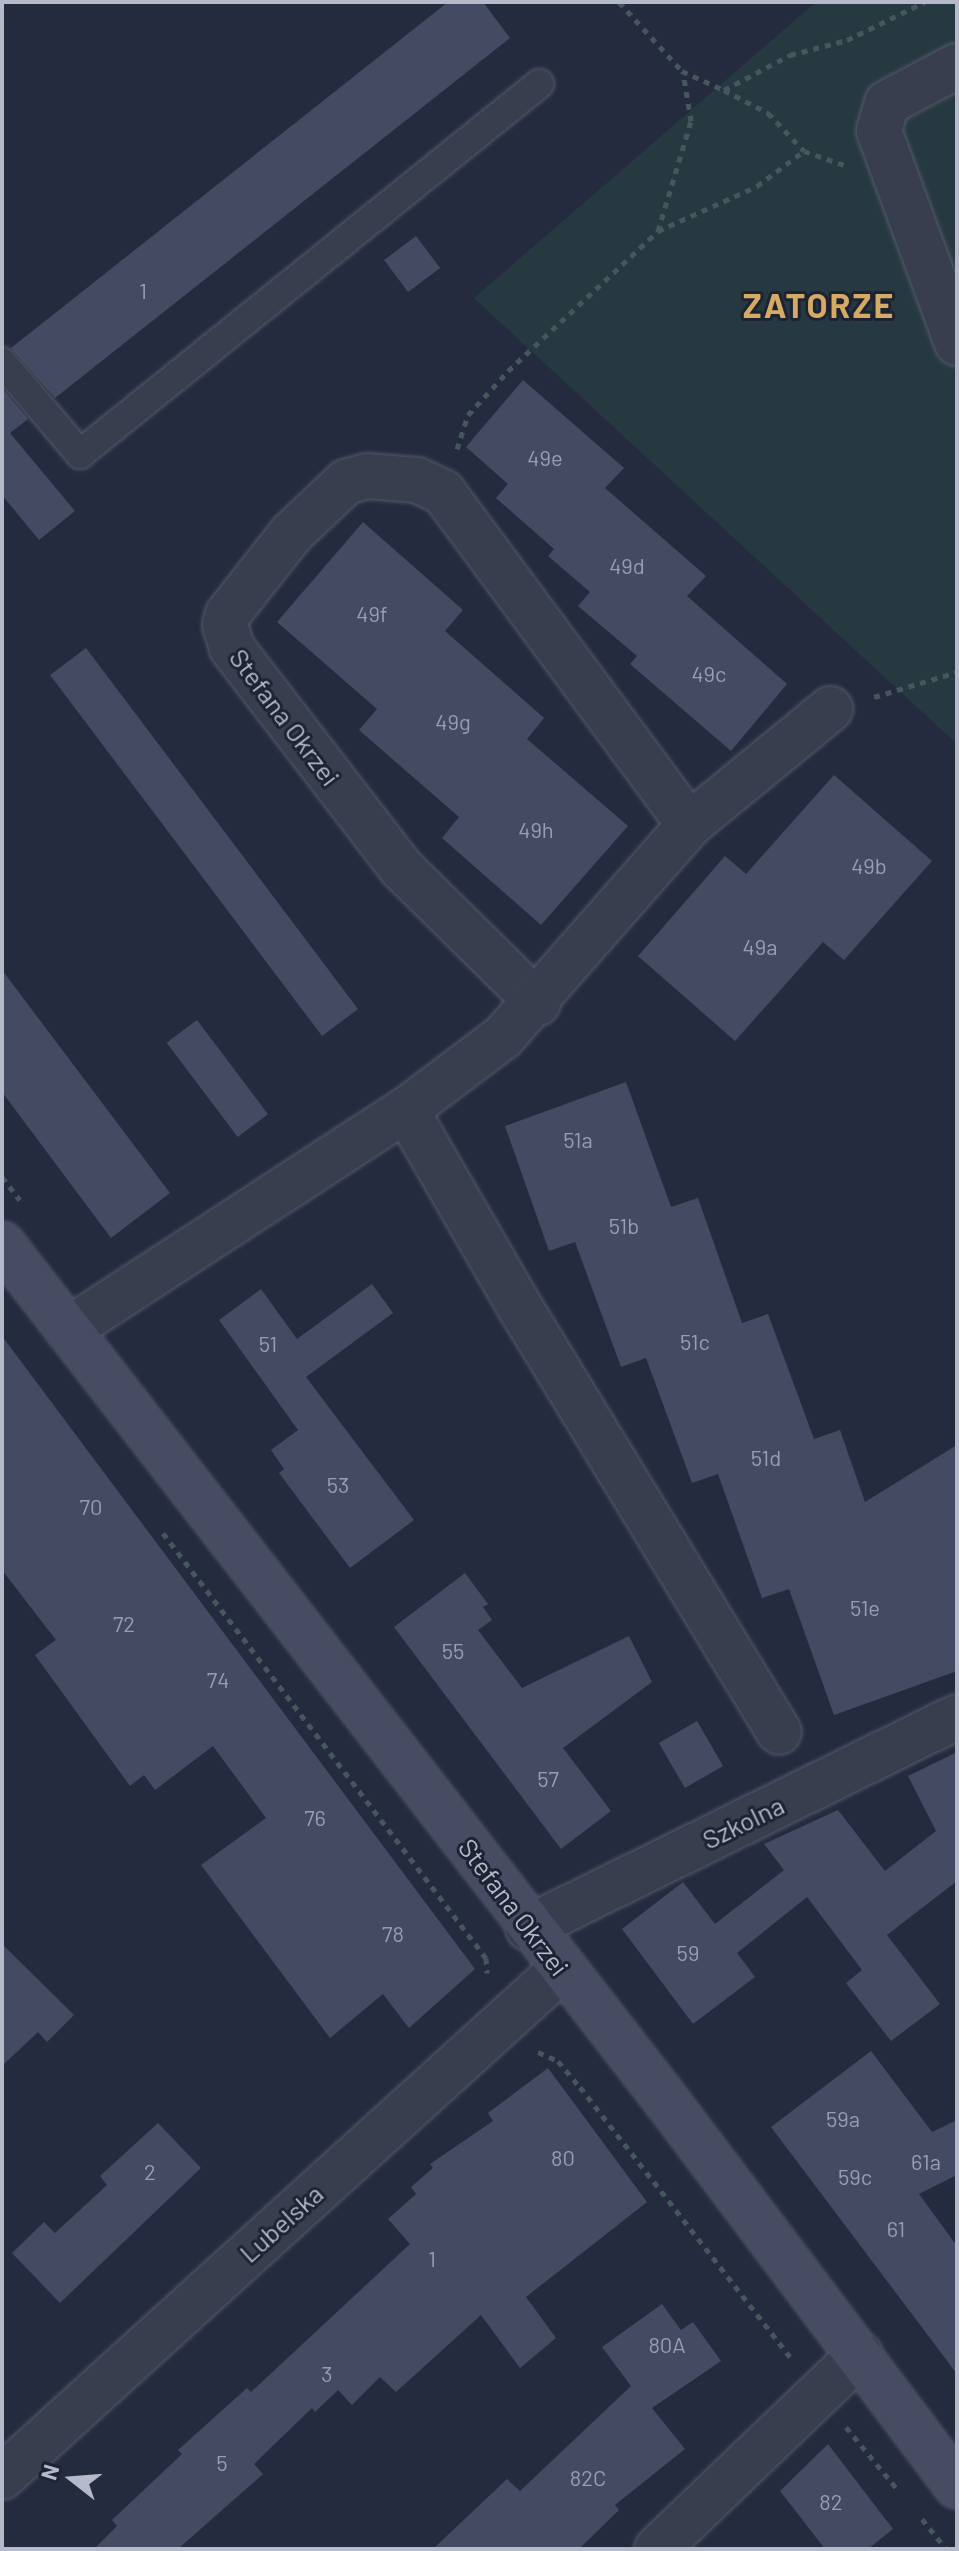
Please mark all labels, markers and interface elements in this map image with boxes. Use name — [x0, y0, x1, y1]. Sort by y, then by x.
house number: 1 — [139, 278, 147, 304]
district label: ZATORZE — [743, 285, 895, 325]
house number: 49e — [527, 445, 563, 471]
house number: 49d — [609, 553, 645, 579]
house number: 49f — [356, 601, 388, 627]
street label: Stefana Okrzei — [223, 642, 347, 792]
house number: 49c — [691, 661, 727, 687]
house number: 49g — [435, 709, 471, 735]
house number: 49h — [518, 817, 554, 843]
house number: 49b — [851, 853, 887, 879]
house number: 49a — [743, 934, 777, 960]
house number: 51a — [563, 1127, 593, 1153]
house number: 51b — [609, 1213, 639, 1239]
house number: 51c — [680, 1329, 710, 1355]
house number: 51 — [259, 1331, 277, 1357]
house number: 51d — [751, 1445, 781, 1471]
house number: 53 — [327, 1472, 349, 1498]
house number: 70 — [80, 1494, 102, 1520]
house number: 51e — [850, 1595, 880, 1621]
house number: 72 — [113, 1611, 135, 1637]
house number: 55 — [442, 1638, 464, 1664]
house number: 74 — [207, 1667, 229, 1693]
house number: 57 — [537, 1766, 559, 1792]
street label: Szkolna — [697, 1789, 789, 1855]
house number: 76 — [304, 1805, 326, 1831]
street label: Stefana Okrzei — [452, 1832, 576, 1982]
house number: 78 — [382, 1921, 404, 1947]
house number: 59 — [677, 1940, 699, 1966]
house number: 59a — [826, 2106, 860, 2132]
house number: 80 — [551, 2145, 575, 2171]
house number: 61a — [911, 2149, 941, 2175]
house number: 2 — [144, 2159, 156, 2185]
house number: 59c — [838, 2164, 872, 2190]
street label: Lubelska — [233, 2178, 329, 2268]
house number: 61 — [887, 2216, 905, 2242]
house number: 1 — [428, 2246, 436, 2272]
house number: 80A — [648, 2332, 686, 2358]
house number: 3 — [321, 2361, 333, 2387]
north arrow — [32, 2439, 112, 2519]
house number: 5 — [216, 2450, 228, 2476]
text: N — [34, 2461, 64, 2483]
house number: 82C — [570, 2465, 606, 2491]
house number: 82 — [819, 2489, 843, 2515]

